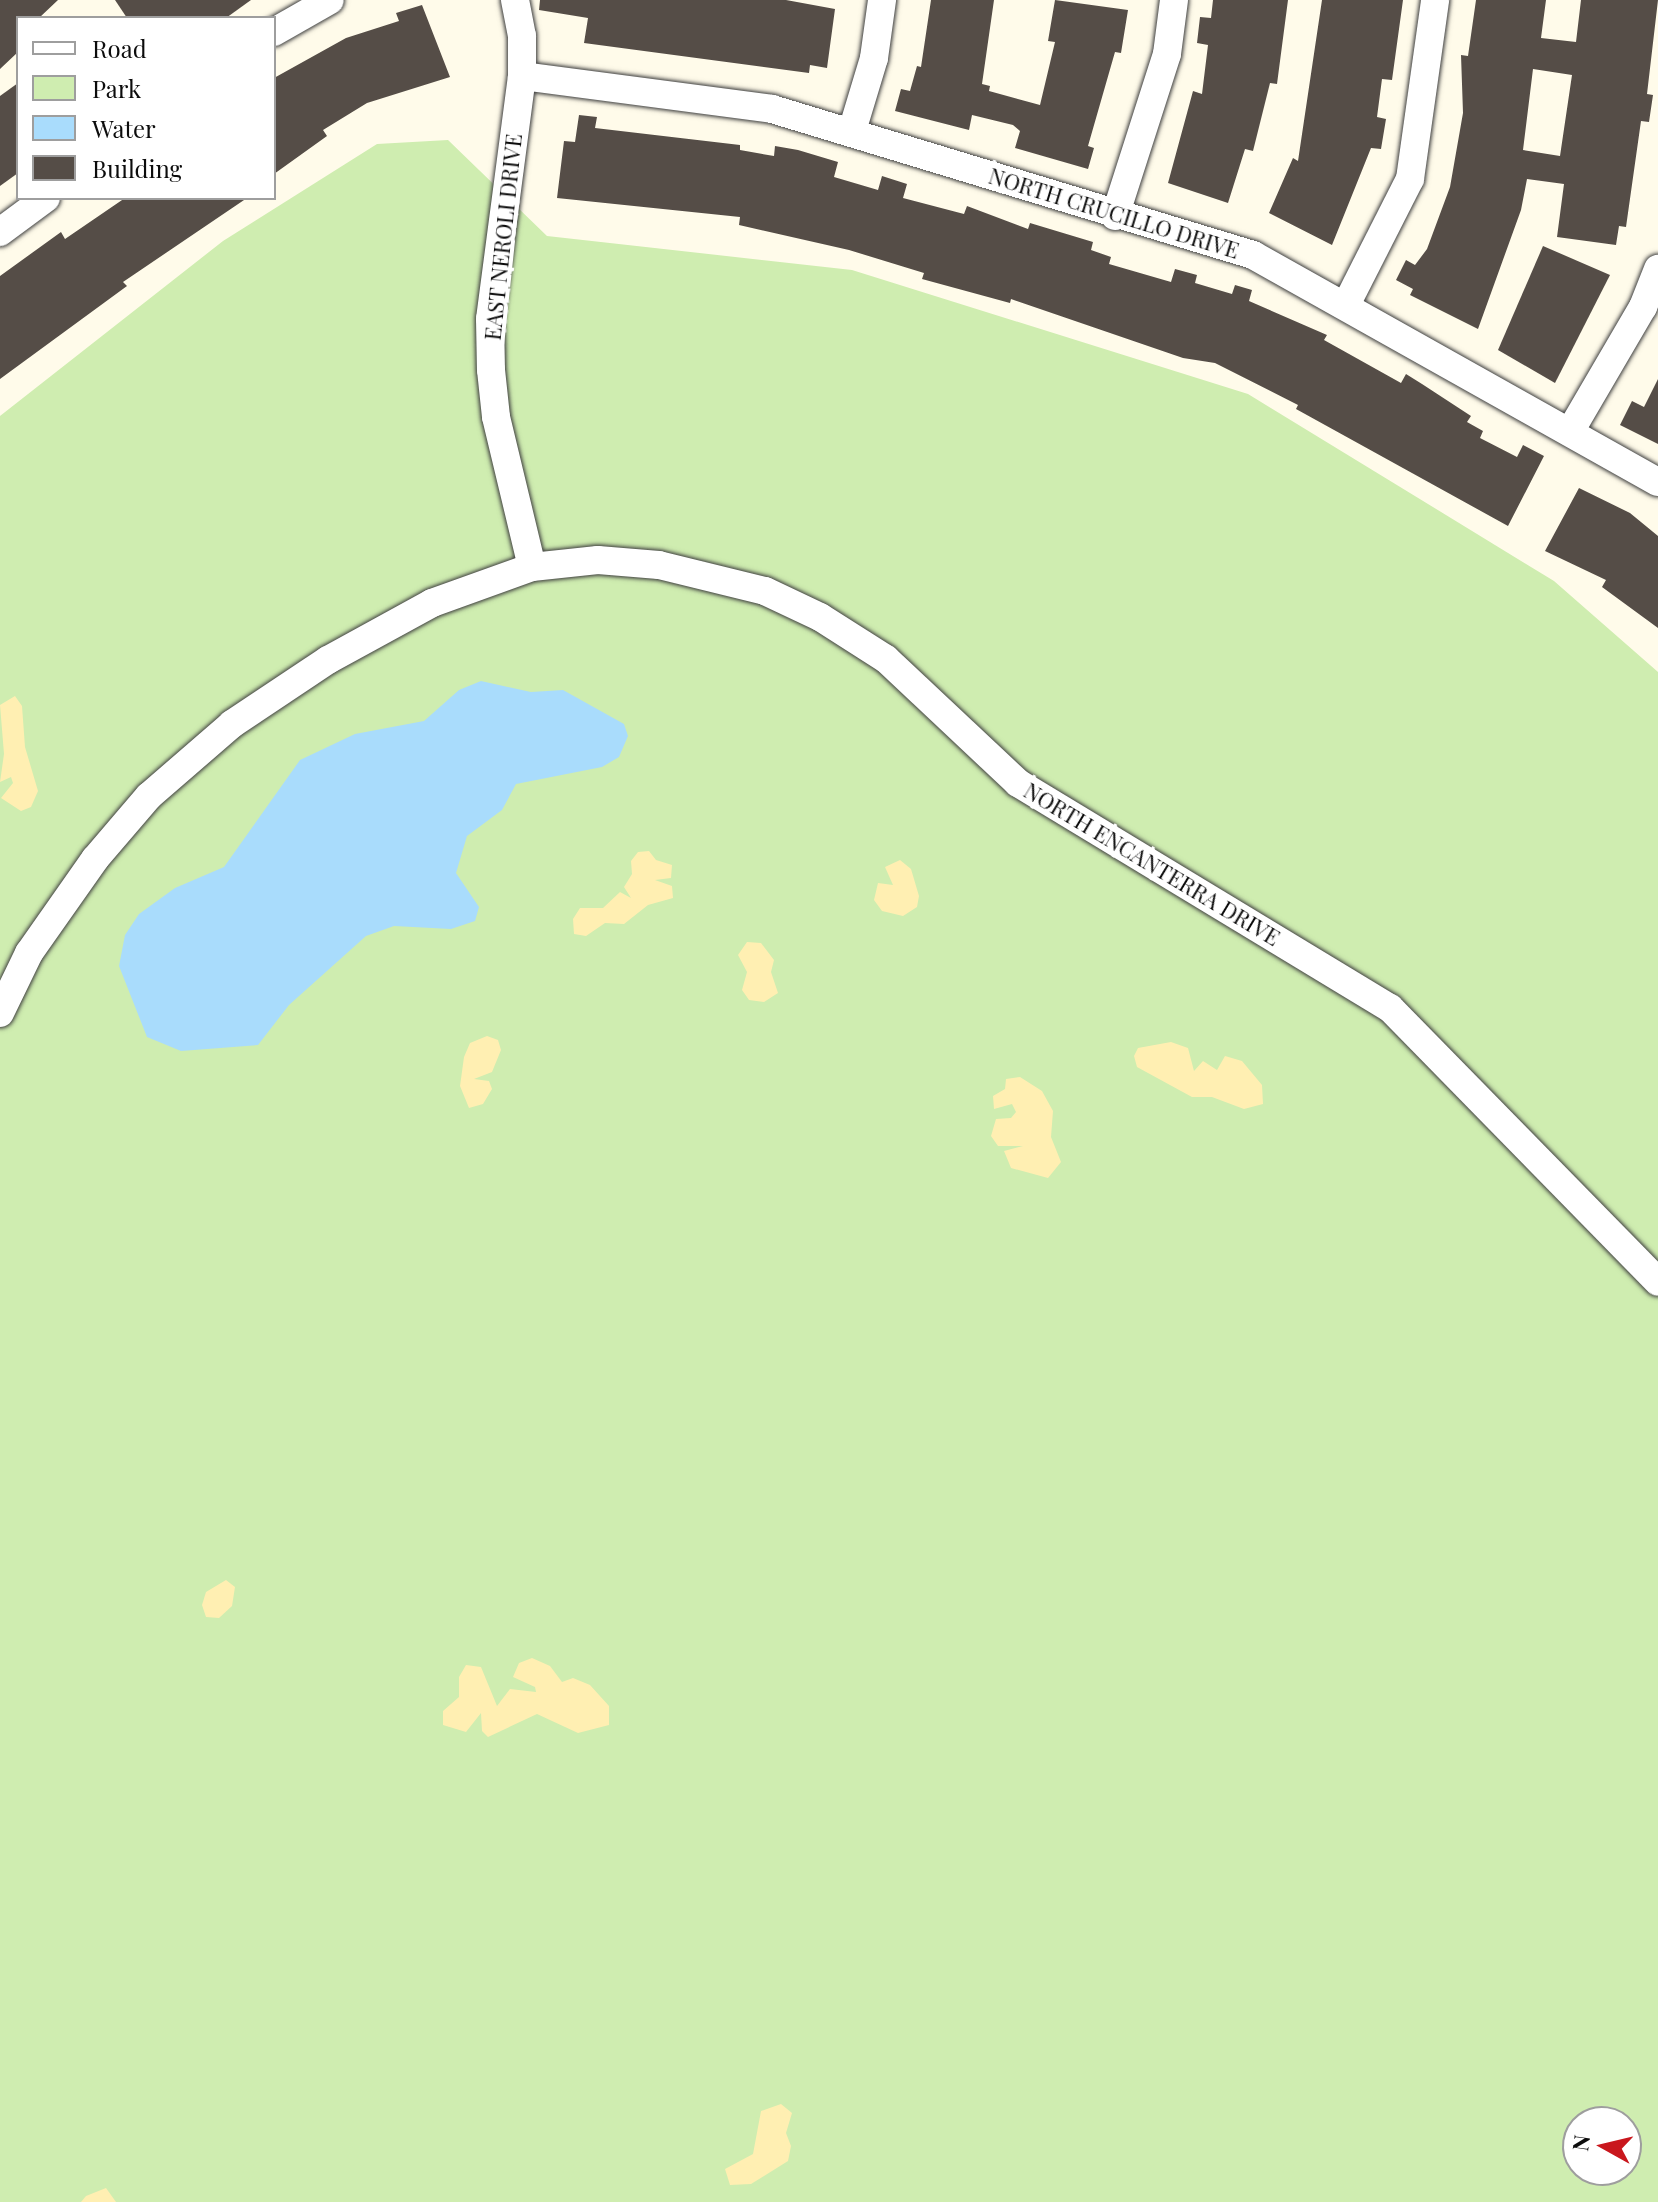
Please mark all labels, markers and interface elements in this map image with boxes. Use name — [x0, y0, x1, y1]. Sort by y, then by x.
legend — [16, 16, 276, 200]
text: Road — [92, 32, 147, 64]
text: Park — [92, 72, 141, 104]
text: Water — [92, 112, 156, 144]
street label: EAST NEROLI DRIVE — [479, 132, 527, 342]
text: Building — [92, 152, 182, 184]
street label: NORTH CRUCILLO DRIVE — [986, 162, 1242, 264]
street label: NORTH ENCANTERRA DRIVE — [1019, 777, 1285, 951]
north arrow — [1562, 2106, 1642, 2186]
text: N — [1564, 2133, 1596, 2153]

